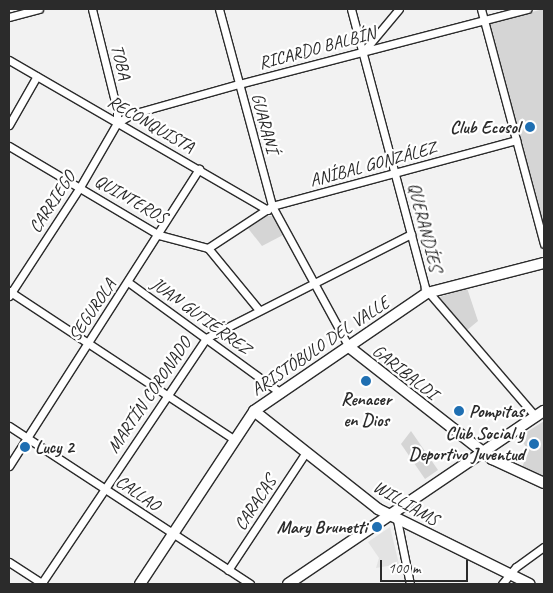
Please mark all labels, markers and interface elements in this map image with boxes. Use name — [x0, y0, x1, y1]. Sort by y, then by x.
street label: RICARDO BALBÍN — [257, 22, 377, 74]
street label: TOBA — [106, 42, 136, 82]
street label: RECONQUISTA — [104, 91, 198, 157]
street label: GUARANÍ — [247, 91, 283, 155]
place label: Club Ecosol — [450, 116, 520, 138]
marker: Club Ecosol — [524, 121, 536, 133]
street label: ANÍBAL GONZÁLEZ — [308, 137, 438, 191]
street label: CARRIEGO — [24, 167, 80, 237]
street label: QUINTEROS — [91, 170, 171, 228]
street label: QUERANDÍES — [404, 181, 446, 273]
street label: JUAN GUTIÉRREZ — [147, 273, 255, 359]
street label: SEGUROLA — [63, 275, 121, 345]
street label: ARISTÓBULO DEL VALLE — [247, 292, 393, 400]
street label: MARTÍN CORONADO — [103, 333, 195, 457]
street label: GARIBALDI — [368, 340, 442, 404]
marker: Renacer en Dios — [360, 375, 372, 387]
place label: Renacer en Dios — [341, 389, 391, 432]
place label: Pompitas — [469, 400, 524, 422]
marker: Pompitas — [453, 405, 465, 417]
place label: Club Social y Deportivo Juventud — [409, 423, 524, 466]
place label: Lucy 2 — [35, 436, 74, 458]
marker: Club Social y Deportivo Juventud — [528, 438, 540, 450]
marker: Lucy 2 — [19, 441, 31, 453]
street label: CALLAO — [112, 470, 164, 516]
street label: CARACAS — [229, 472, 281, 534]
street label: WILLIAMS — [369, 476, 443, 530]
place label: Mary Brunetti — [277, 516, 367, 538]
marker: Mary Brunetti — [371, 521, 383, 533]
scale bar — [383, 550, 470, 582]
text: 100 m — [388, 559, 420, 578]

